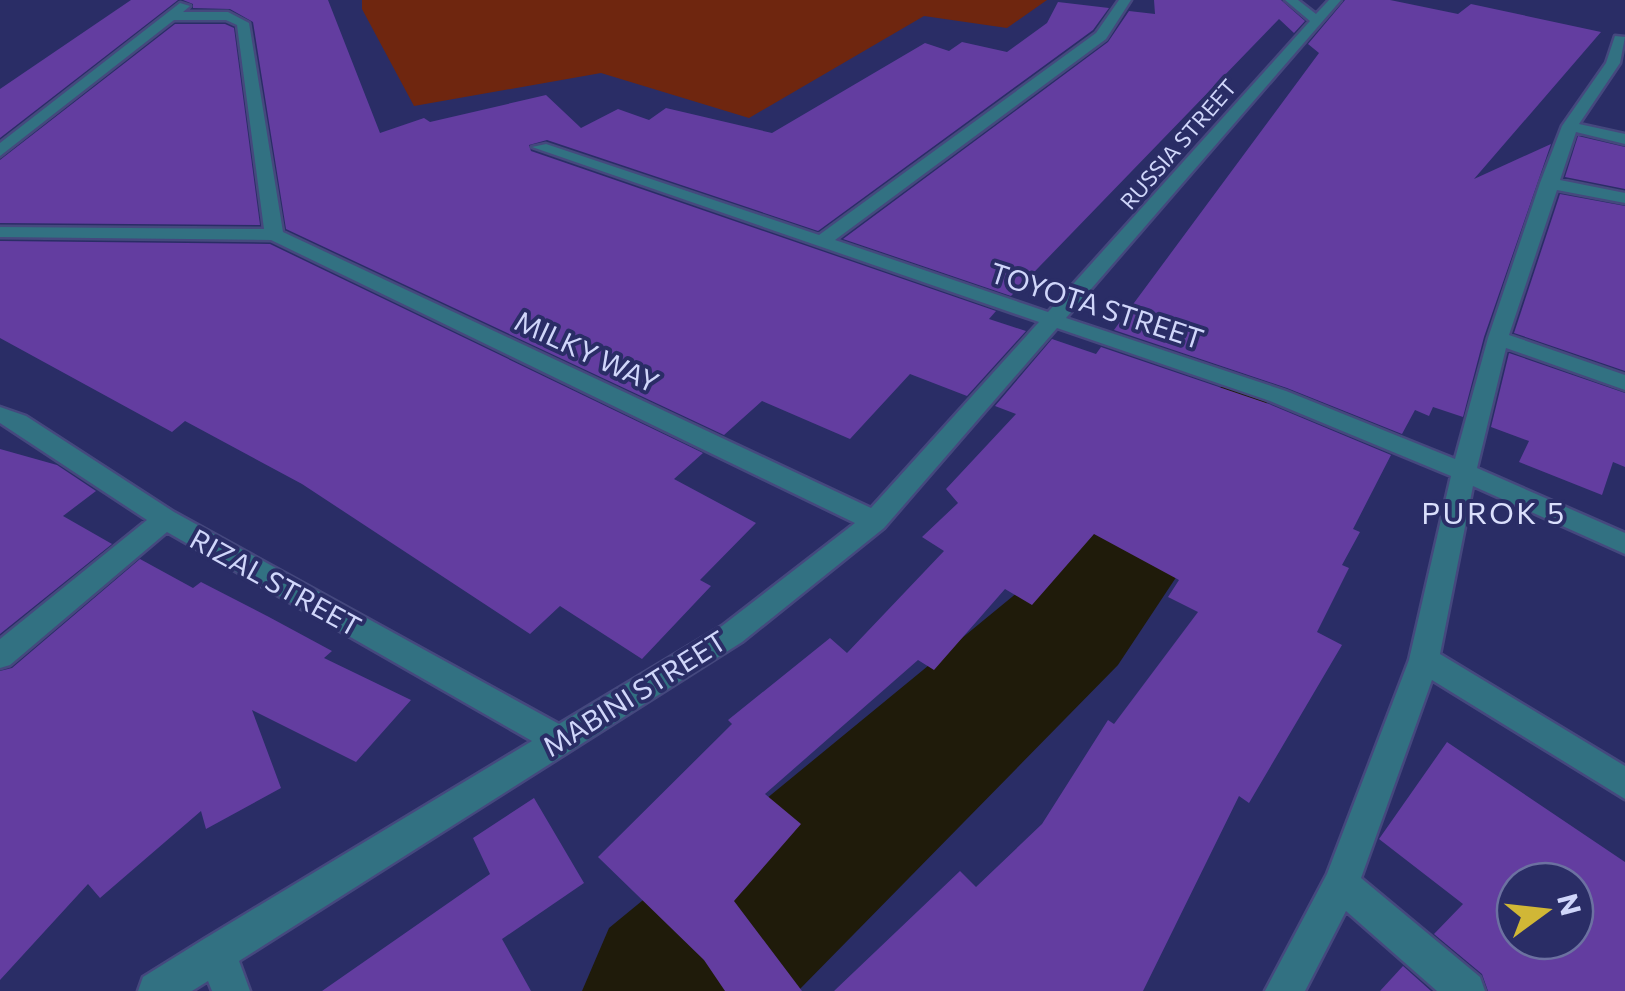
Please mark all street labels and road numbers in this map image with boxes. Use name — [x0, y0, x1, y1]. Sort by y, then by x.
street label: RUSSIA STREET — [1114, 73, 1242, 215]
street label: TOYOTA STREET — [986, 255, 1208, 356]
street label: MILKY WAY — [510, 303, 664, 399]
street label: RIZAL STREET — [185, 521, 367, 643]
street label: MABINI STREET — [536, 623, 732, 763]

